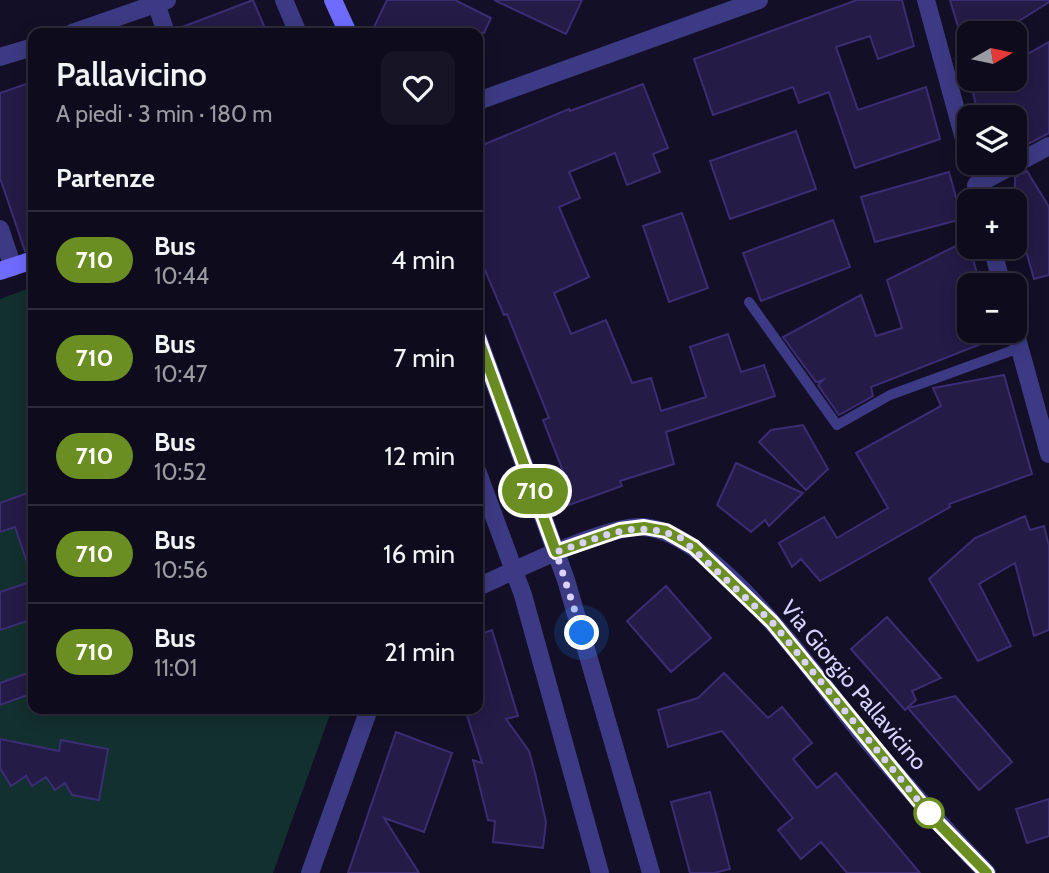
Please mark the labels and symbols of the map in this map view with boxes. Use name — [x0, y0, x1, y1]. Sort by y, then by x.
north arrow — [957, 21, 1027, 91]
line badge: 710 — [495, 468, 575, 514]
street label: Via Giorgio Pallavicino — [775, 594, 933, 776]
your location — [564, 615, 599, 650]
unlabelled marker — [914, 798, 944, 828]

